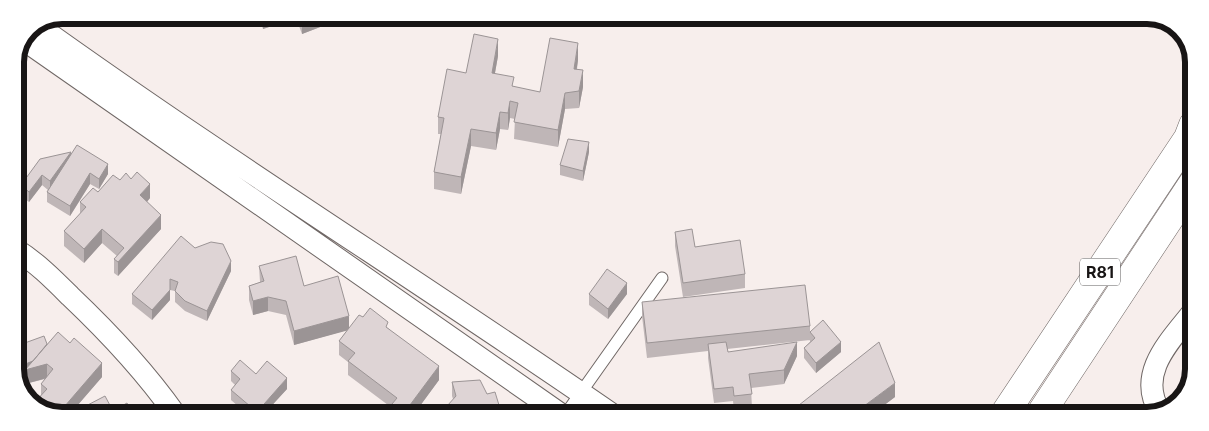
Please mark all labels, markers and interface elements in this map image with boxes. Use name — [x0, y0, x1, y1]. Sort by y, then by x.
road number: R81 — [1080, 258, 1120, 286]

